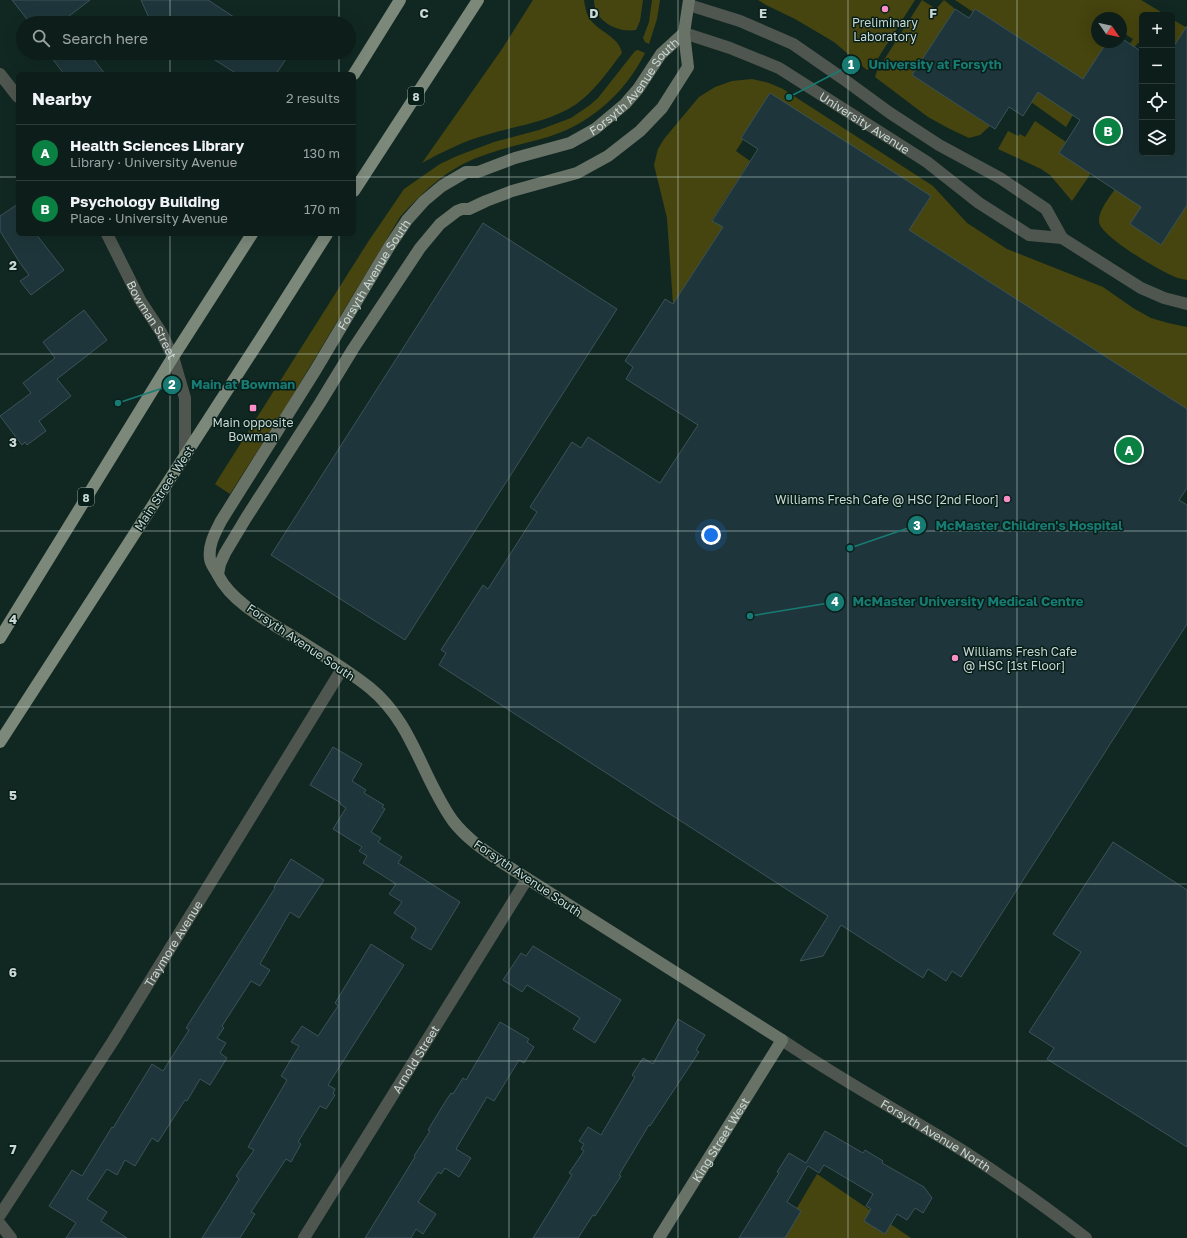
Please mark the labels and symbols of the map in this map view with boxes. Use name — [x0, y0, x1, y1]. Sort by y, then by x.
marker: Preliminary Laboratory — [880, 4, 890, 14]
text: C — [419, 5, 429, 21]
text: D — [589, 5, 599, 21]
text: E — [759, 5, 767, 21]
text: F — [929, 5, 937, 21]
north arrow — [1091, 12, 1127, 48]
place label: Preliminary Laboratory — [852, 15, 918, 44]
street label: Forsyth Avenue South — [586, 34, 682, 138]
callout: University at Forsyth — [841, 52, 1010, 77]
text: University at Forsyth — [868, 56, 1002, 72]
text: 1 — [848, 57, 854, 72]
road number: 8 — [408, 87, 424, 105]
street label: University Avenue — [817, 88, 913, 157]
pin: B — [1095, 116, 1121, 146]
street label: Forsyth Avenue South — [334, 216, 413, 333]
text: 2 — [9, 257, 17, 273]
street label: Bowman Street — [124, 278, 180, 362]
callout: Main at Bowman — [162, 372, 303, 397]
text: Main at Bowman — [191, 376, 295, 392]
text: 2 — [168, 377, 176, 392]
marker: Main opposite Bowman — [248, 403, 258, 413]
place label: Main opposite Bowman — [212, 415, 294, 444]
text: 3 — [9, 434, 17, 450]
pin: A — [1116, 435, 1142, 465]
street label: Main Street West — [131, 443, 197, 533]
road number: 8 — [78, 488, 94, 506]
place label: Williams Fresh Cafe @ HSC [2nd Floor] — [775, 492, 999, 507]
marker: Williams Fresh Cafe @ HSC [2nd Floor] — [1002, 494, 1012, 504]
callout: McMaster Children's Hospital — [907, 513, 1130, 538]
text: McMaster Children's Hospital — [935, 517, 1123, 533]
text: 3 — [913, 518, 921, 533]
your location — [701, 525, 721, 545]
callout: McMaster University Medical Centre — [825, 589, 1092, 614]
text: McMaster University Medical Centre — [853, 593, 1084, 609]
text: 4 — [831, 594, 839, 609]
street label: Forsyth Avenue South — [244, 600, 358, 684]
text: 4 — [9, 611, 17, 627]
place label: Williams Fresh Cafe @ HSC [1st Floor] — [963, 644, 1077, 673]
marker: Williams Fresh Cafe @ HSC [1st Floor] — [950, 653, 960, 663]
text: 5 — [9, 787, 17, 803]
street label: Forsyth Avenue South — [471, 836, 585, 920]
street label: Traymore Avenue — [141, 897, 205, 990]
text: 6 — [9, 964, 17, 980]
street label: Arnold Street — [389, 1022, 442, 1095]
street label: King Street West — [688, 1094, 752, 1185]
street label: Forsyth Avenue North — [878, 1096, 994, 1175]
text: 7 — [9, 1141, 17, 1157]

